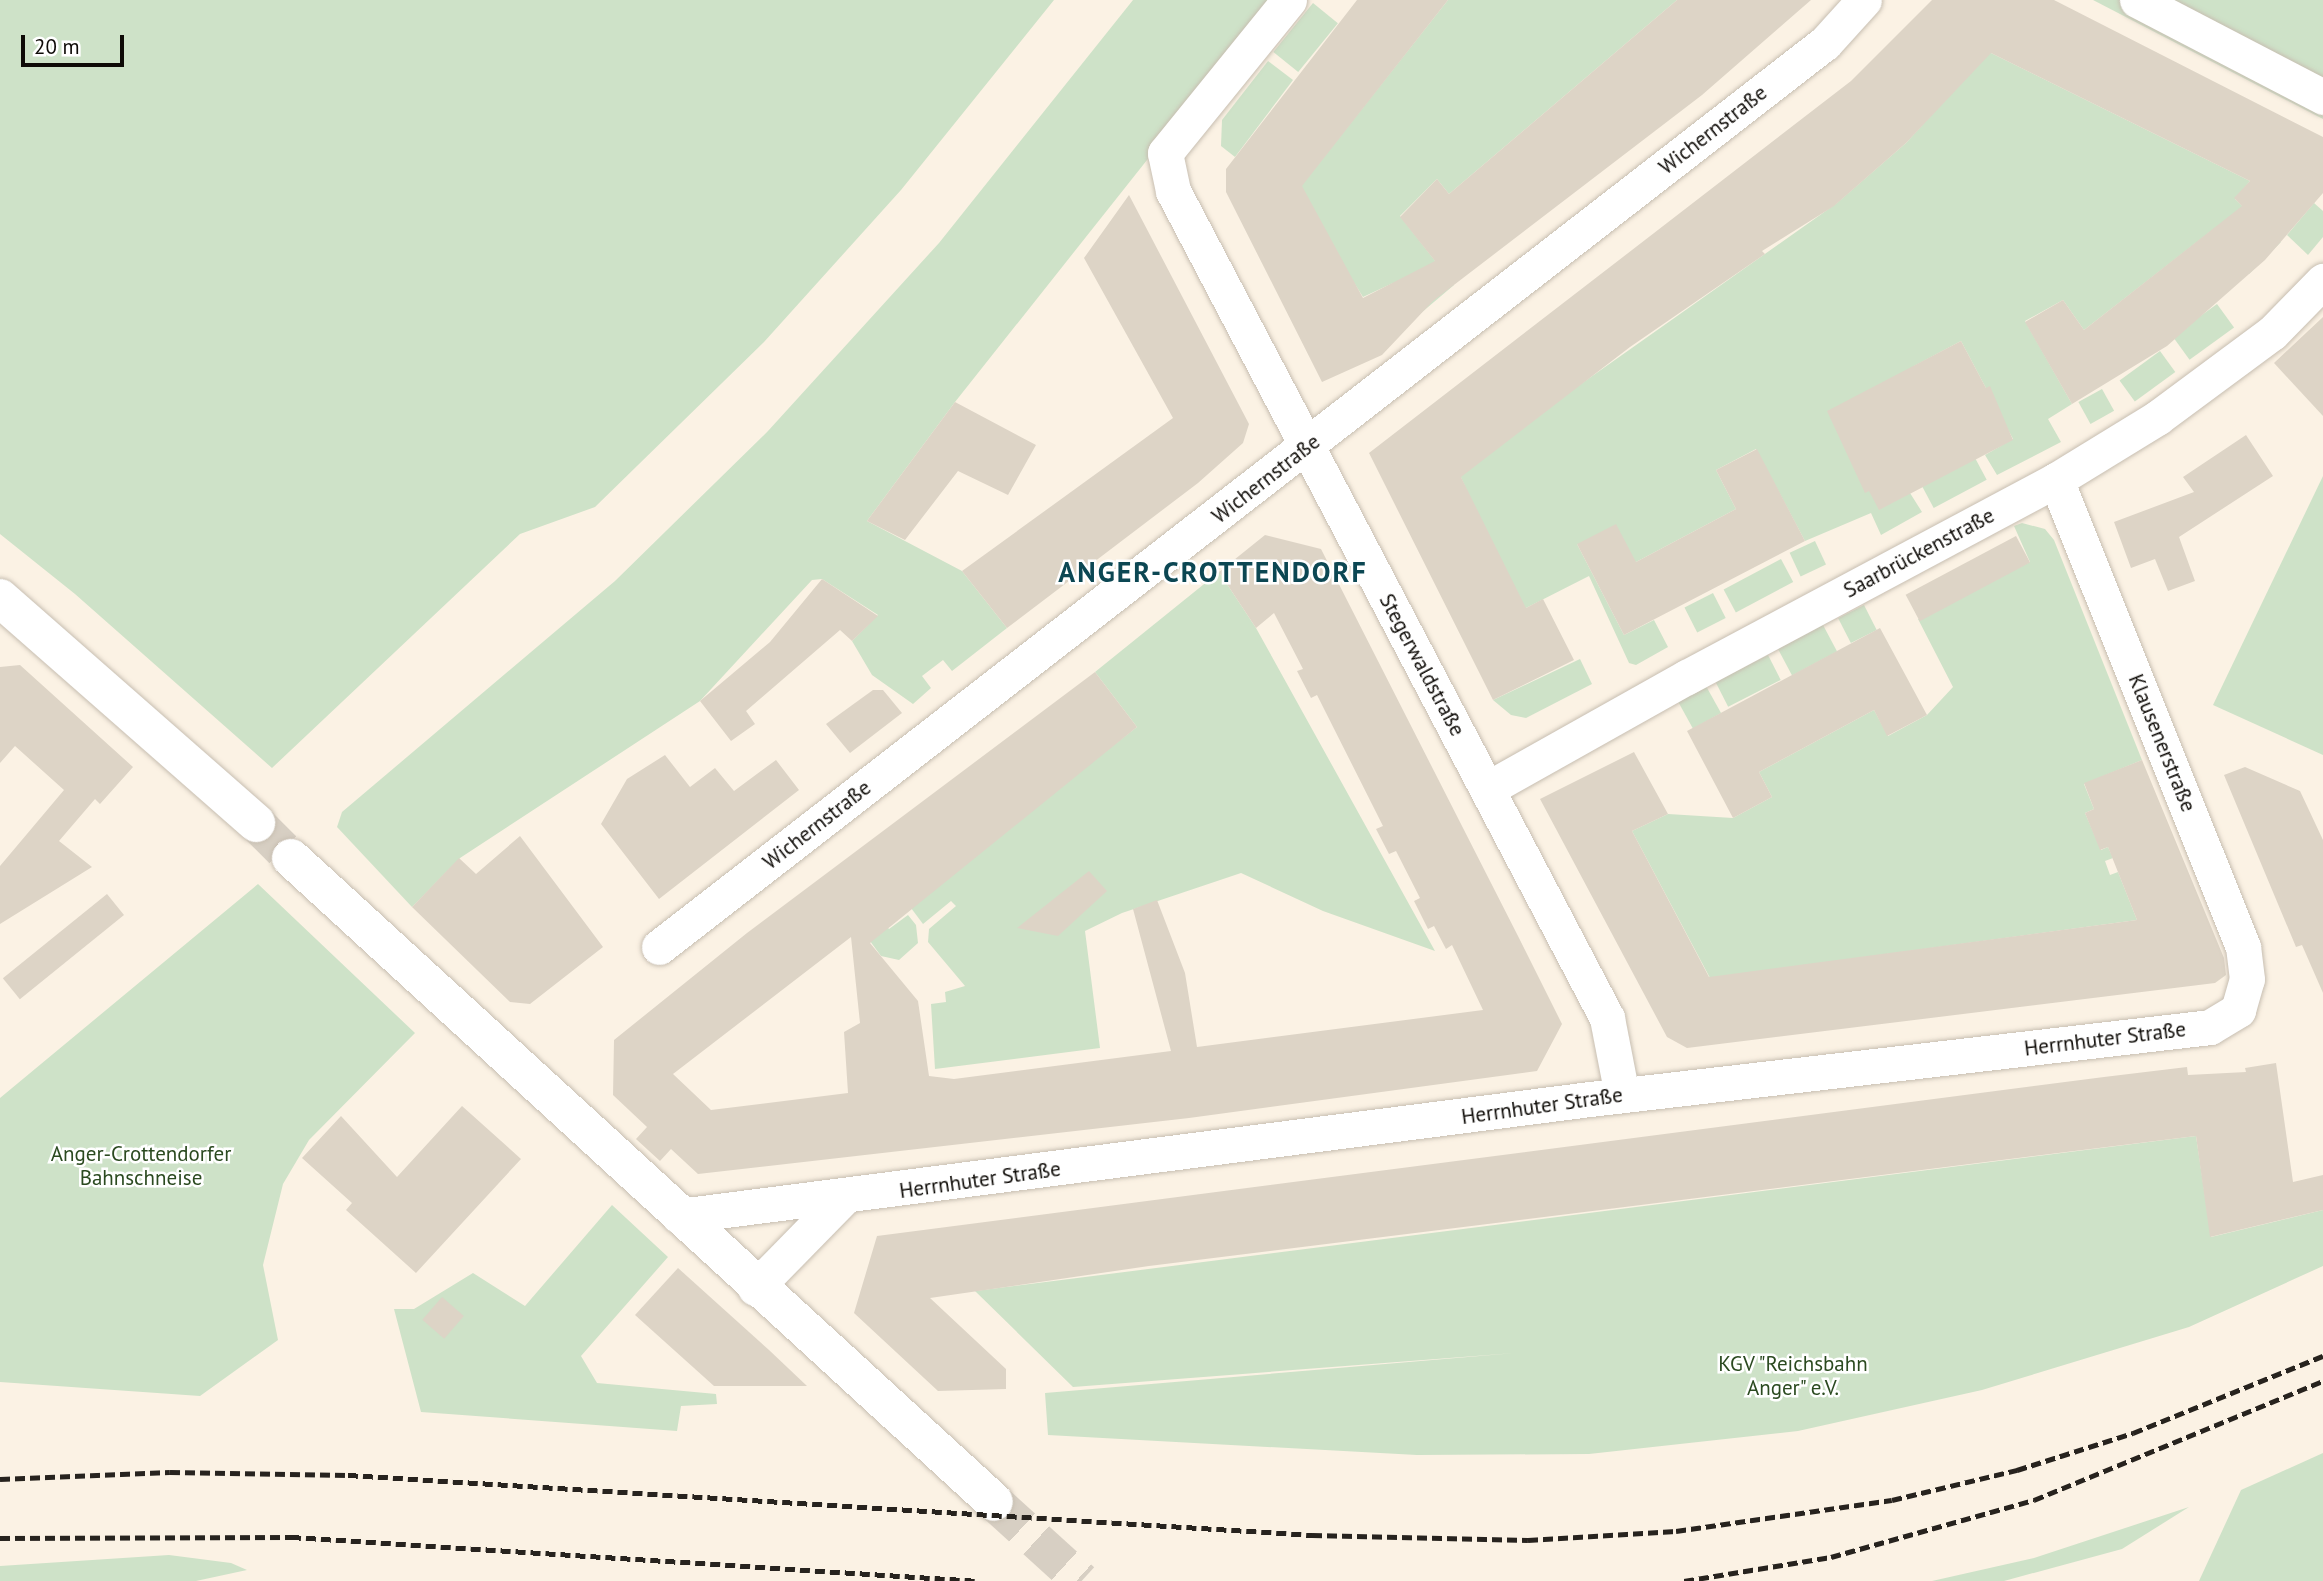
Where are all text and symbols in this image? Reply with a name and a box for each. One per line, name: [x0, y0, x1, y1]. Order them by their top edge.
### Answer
scale bar: [24, 21, 128, 65]
text: 20 m: [34, 33, 80, 60]
street label: Wichernstraße: [1654, 80, 1772, 180]
street label: Wichernstraße: [1207, 429, 1325, 529]
street label: Saarbrückenstraße: [1839, 503, 1999, 603]
district label: ANGER-CROTTENDORF: [1060, 555, 1366, 589]
street label: Stegerwaldstraße: [1374, 590, 1470, 740]
street label: Klausenerstraße: [2123, 671, 2201, 815]
street label: Wichernstraße: [758, 775, 876, 875]
street label: Herrnhuter Straße: [2023, 1017, 2187, 1061]
street label: Herrnhuter Straße: [1460, 1082, 1624, 1130]
park label: Anger-Crottendorfer Bahnschneise: [51, 1141, 231, 1191]
street label: Herrnhuter Straße: [898, 1156, 1062, 1204]
park label: KGV "Reichsbahn Anger" e.V.: [1717, 1351, 1869, 1401]

